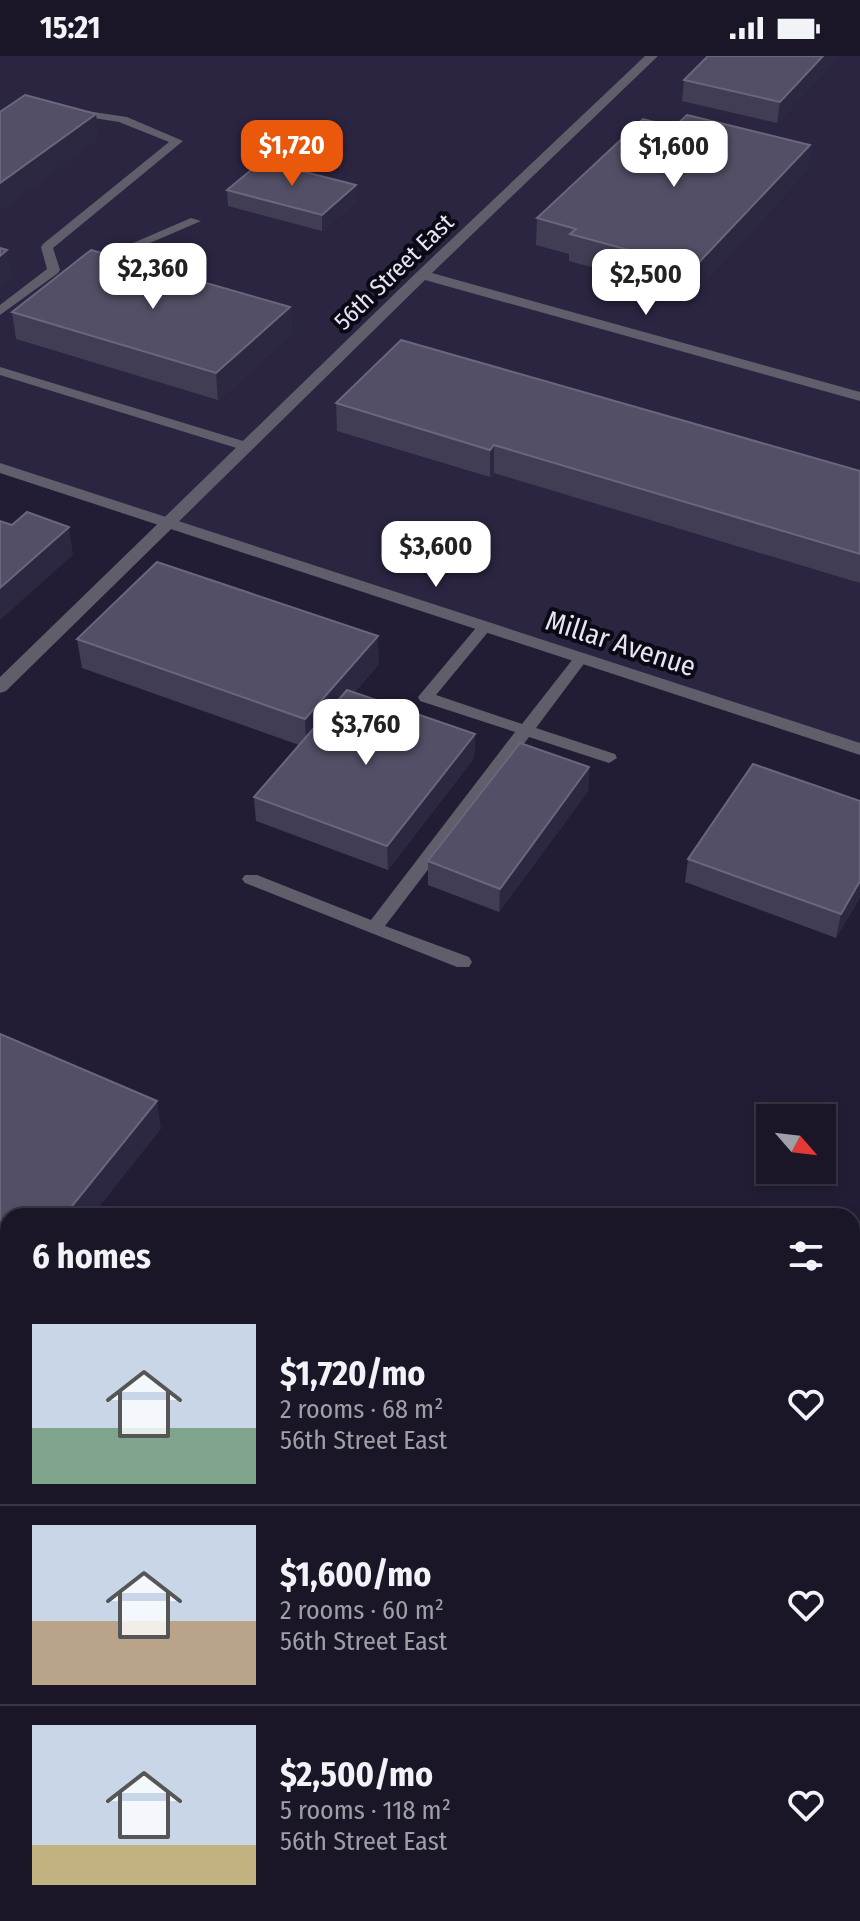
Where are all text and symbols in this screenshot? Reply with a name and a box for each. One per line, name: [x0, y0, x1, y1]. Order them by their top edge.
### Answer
text: 15:21: [40, 10, 100, 46]
pin: $1,720: [227, 120, 357, 188]
pin: $1,600: [609, 121, 739, 189]
text: $1,720: [259, 130, 325, 161]
text: $1,600: [639, 131, 709, 162]
street label: 56th Street East: [329, 208, 459, 336]
pin: $2,360: [88, 243, 218, 311]
pin: $2,500: [581, 249, 711, 317]
text: $2,360: [117, 253, 189, 284]
text: $2,500: [610, 259, 682, 290]
pin: $3,600: [371, 521, 501, 589]
text: $3,600: [400, 531, 472, 562]
street label: Millar Avenue: [542, 604, 700, 683]
pin: $3,760: [301, 699, 431, 767]
text: $3,760: [331, 709, 401, 740]
north arrow: [756, 1104, 836, 1184]
map controls: [756, 1104, 836, 1184]
icon: filters: [784, 1234, 828, 1278]
text: 6 homes: [32, 1236, 151, 1277]
text: $1,720/mo: [280, 1353, 426, 1394]
icon: home: [96, 1356, 192, 1452]
icon: heart: [784, 1382, 828, 1426]
text: 2 rooms · 68 m²: [280, 1394, 443, 1425]
text: 56th Street East: [280, 1425, 447, 1456]
text: $1,600/mo: [280, 1554, 431, 1595]
icon: home: [96, 1557, 192, 1653]
icon: heart: [784, 1583, 828, 1627]
text: 2 rooms · 60 m²: [280, 1595, 444, 1626]
text: 56th Street East: [280, 1626, 447, 1657]
text: $2,500/mo: [280, 1754, 433, 1795]
icon: home: [96, 1757, 192, 1853]
icon: heart: [784, 1783, 828, 1827]
text: 5 rooms · 118 m²: [280, 1795, 451, 1826]
text: 56th Street East: [280, 1826, 447, 1857]

